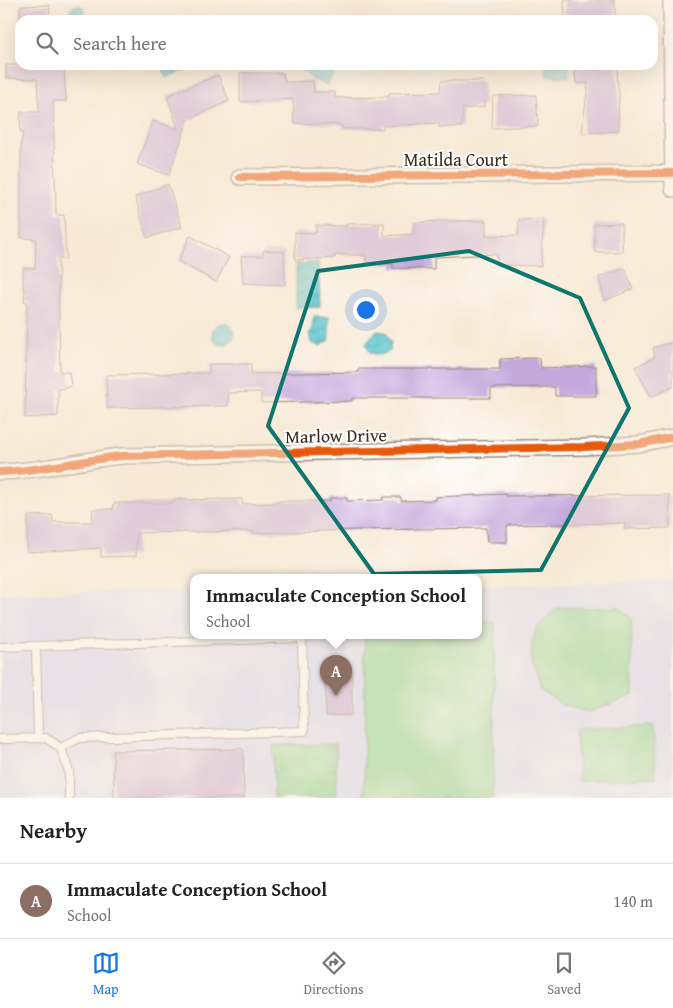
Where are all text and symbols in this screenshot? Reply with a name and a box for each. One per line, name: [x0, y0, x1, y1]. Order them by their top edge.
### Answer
search box: [15, 15, 658, 70]
icon: search: [33, 29, 61, 57]
text: Search here: [73, 29, 167, 57]
street label: Matilda Court: [404, 146, 509, 173]
your location: [353, 297, 379, 323]
street label: Marlow Drive: [285, 421, 387, 450]
popup: [190, 574, 482, 639]
text: Immaculate Conception School: [206, 581, 466, 609]
text: School: [206, 609, 250, 633]
pin: A: [320, 655, 352, 696]
text: Nearby: [20, 815, 87, 846]
text: Immaculate Conception School: [67, 875, 327, 903]
text: A: [31, 889, 41, 913]
text: 140 m: [613, 889, 653, 913]
text: School: [67, 903, 111, 927]
tab: Map: [92, 949, 120, 999]
tab: Directions: [303, 949, 364, 999]
tab: Saved: [547, 949, 581, 999]

